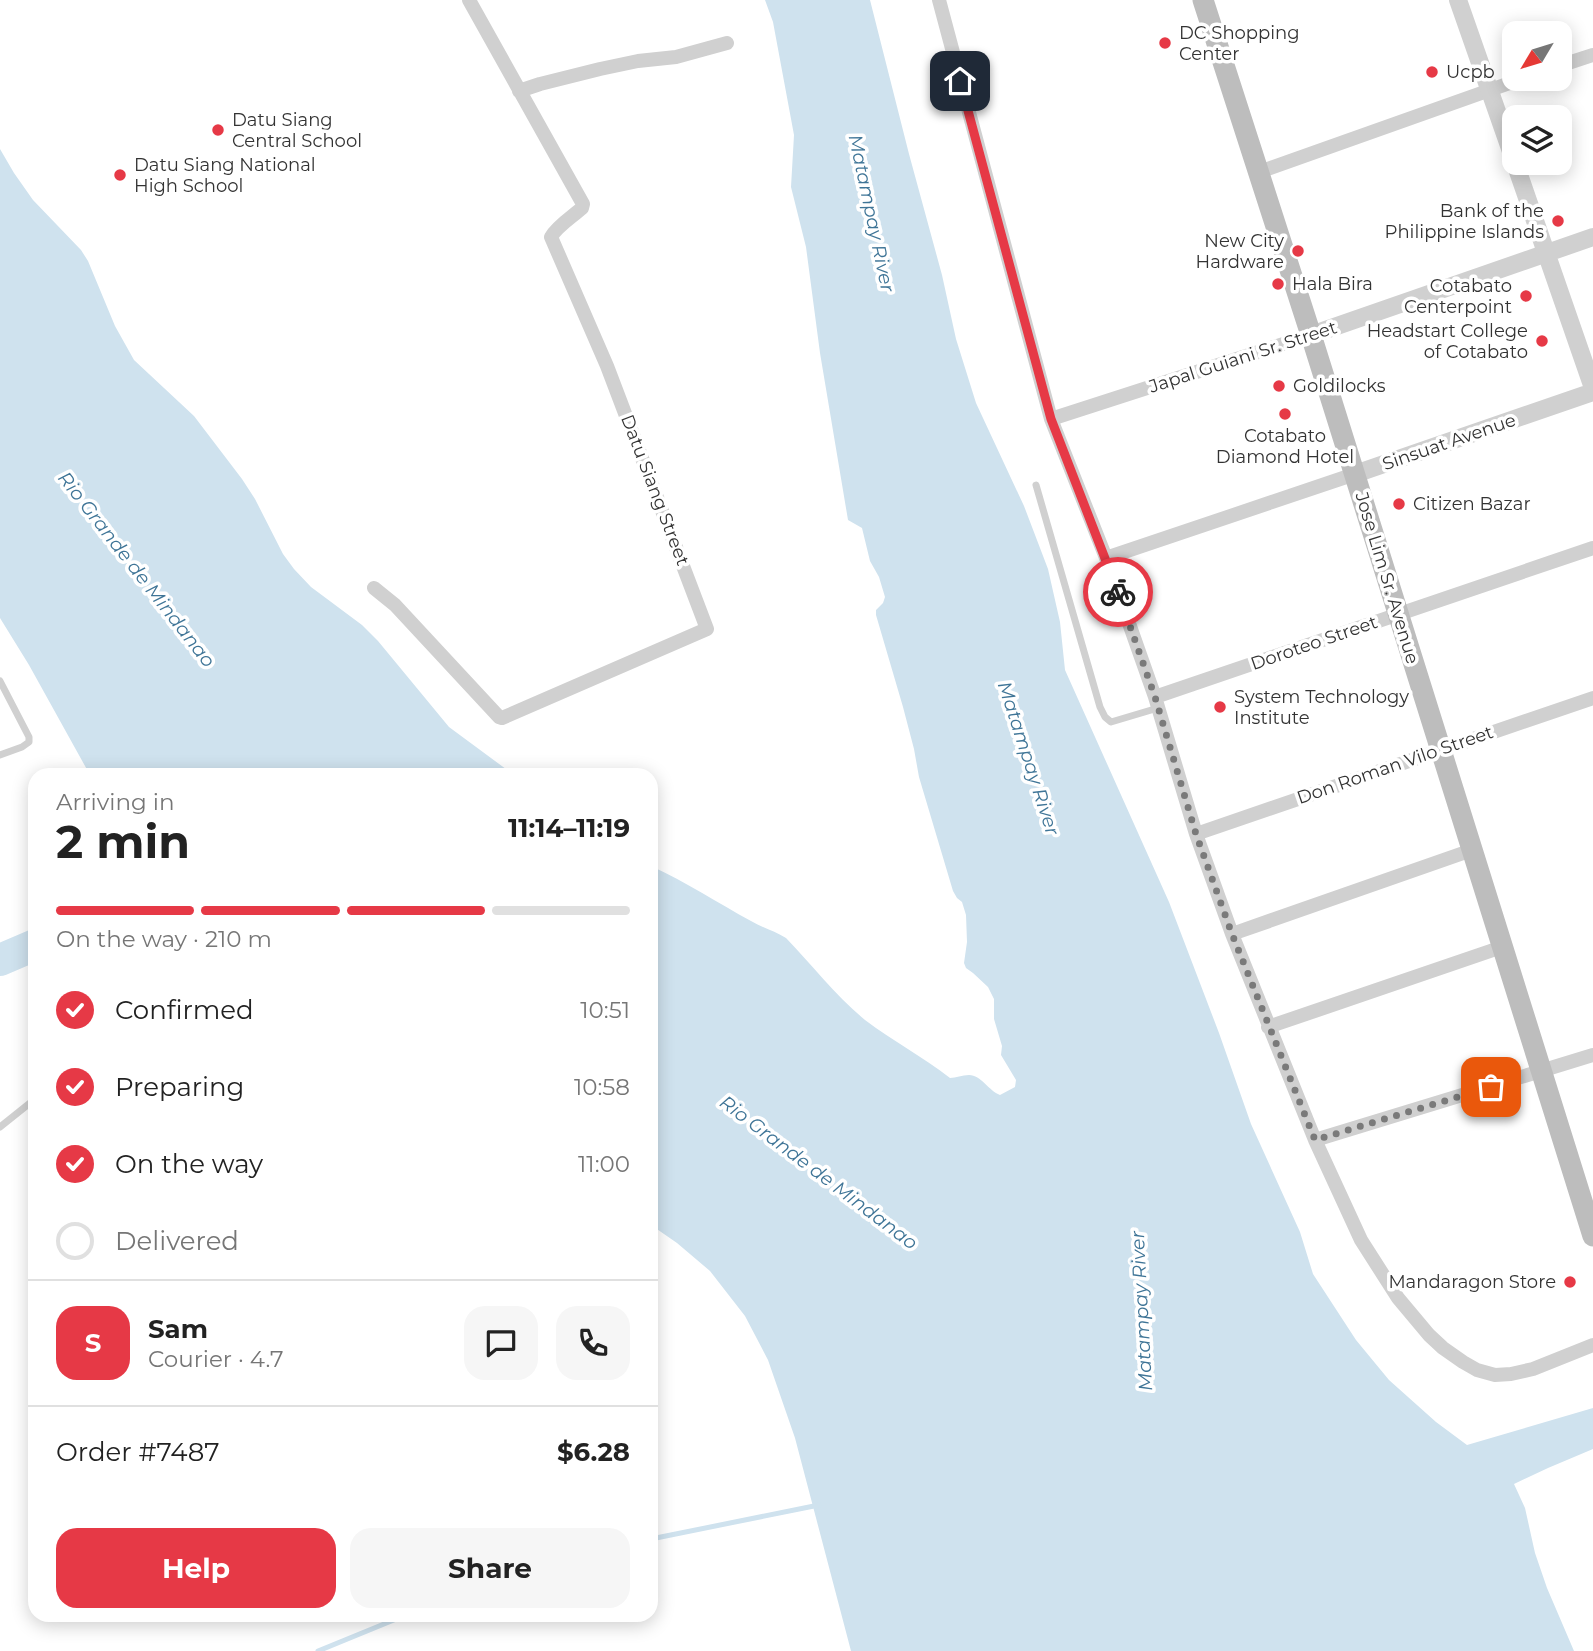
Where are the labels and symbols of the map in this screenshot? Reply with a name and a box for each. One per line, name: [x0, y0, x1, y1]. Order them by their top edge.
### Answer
north arrow: [1502, 21, 1572, 91]
place label: DC Shopping Center: [1179, 22, 1300, 65]
marker: DC Shopping Center: [1157, 35, 1173, 51]
pin: [930, 51, 990, 111]
place label: Ucpb: [1446, 61, 1495, 83]
marker: Ucpb: [1424, 64, 1440, 80]
place label: Datu Siang Central School: [232, 109, 362, 152]
marker: Datu Siang Central School: [210, 122, 226, 138]
water label: Matampay River: [844, 132, 900, 294]
place label: Datu Siang National High School: [134, 154, 316, 197]
marker: Datu Siang National High School: [112, 167, 128, 183]
place label: Bank of the Philippine Islands: [1385, 200, 1544, 243]
marker: Bank of the Philippine Islands: [1550, 213, 1566, 229]
place label: New City Hardware: [1196, 230, 1284, 273]
marker: New City Hardware: [1290, 243, 1306, 259]
place label: Hala Bira: [1292, 273, 1373, 295]
place label: Cotabato Centerpoint: [1404, 275, 1512, 318]
marker: Hala Bira: [1270, 276, 1286, 292]
marker: Cotabato Centerpoint: [1518, 288, 1534, 304]
street label: Japal Guiani Sr. Street: [1145, 316, 1340, 398]
place label: Headstart College of Cotabato: [1367, 320, 1528, 363]
marker: Headstart College of Cotabato: [1534, 333, 1550, 349]
place label: Goldilocks: [1293, 375, 1386, 397]
marker: Goldilocks: [1271, 378, 1287, 394]
marker: Cotabato Diamond Hotel: [1277, 406, 1293, 422]
street label: Sinsuat Avenue: [1379, 409, 1519, 475]
street label: Datu Siang Street: [616, 411, 694, 569]
place label: Cotabato Diamond Hotel: [1216, 425, 1354, 468]
water label: Rio Grande de Mindanao: [53, 467, 220, 672]
street label: Jose Lim Sr. Avenue: [1350, 488, 1424, 667]
place label: Citizen Bazar: [1413, 493, 1531, 515]
marker: Citizen Bazar: [1391, 496, 1407, 512]
courier: [1083, 557, 1153, 627]
street label: Doroteo Street: [1248, 611, 1380, 675]
water label: Matampay River: [993, 678, 1064, 838]
place label: System Technology Institute: [1234, 686, 1409, 729]
marker: System Technology Institute: [1212, 699, 1228, 715]
street label: Don Roman Vilo Street: [1294, 721, 1496, 809]
pin: [1461, 1057, 1521, 1117]
water label: Rio Grande de Mindanao: [715, 1090, 922, 1254]
water label: Matampay River: [1126, 1230, 1157, 1392]
place label: Mandaragon Store: [1388, 1271, 1556, 1293]
marker: Mandaragon Store: [1562, 1274, 1578, 1290]

